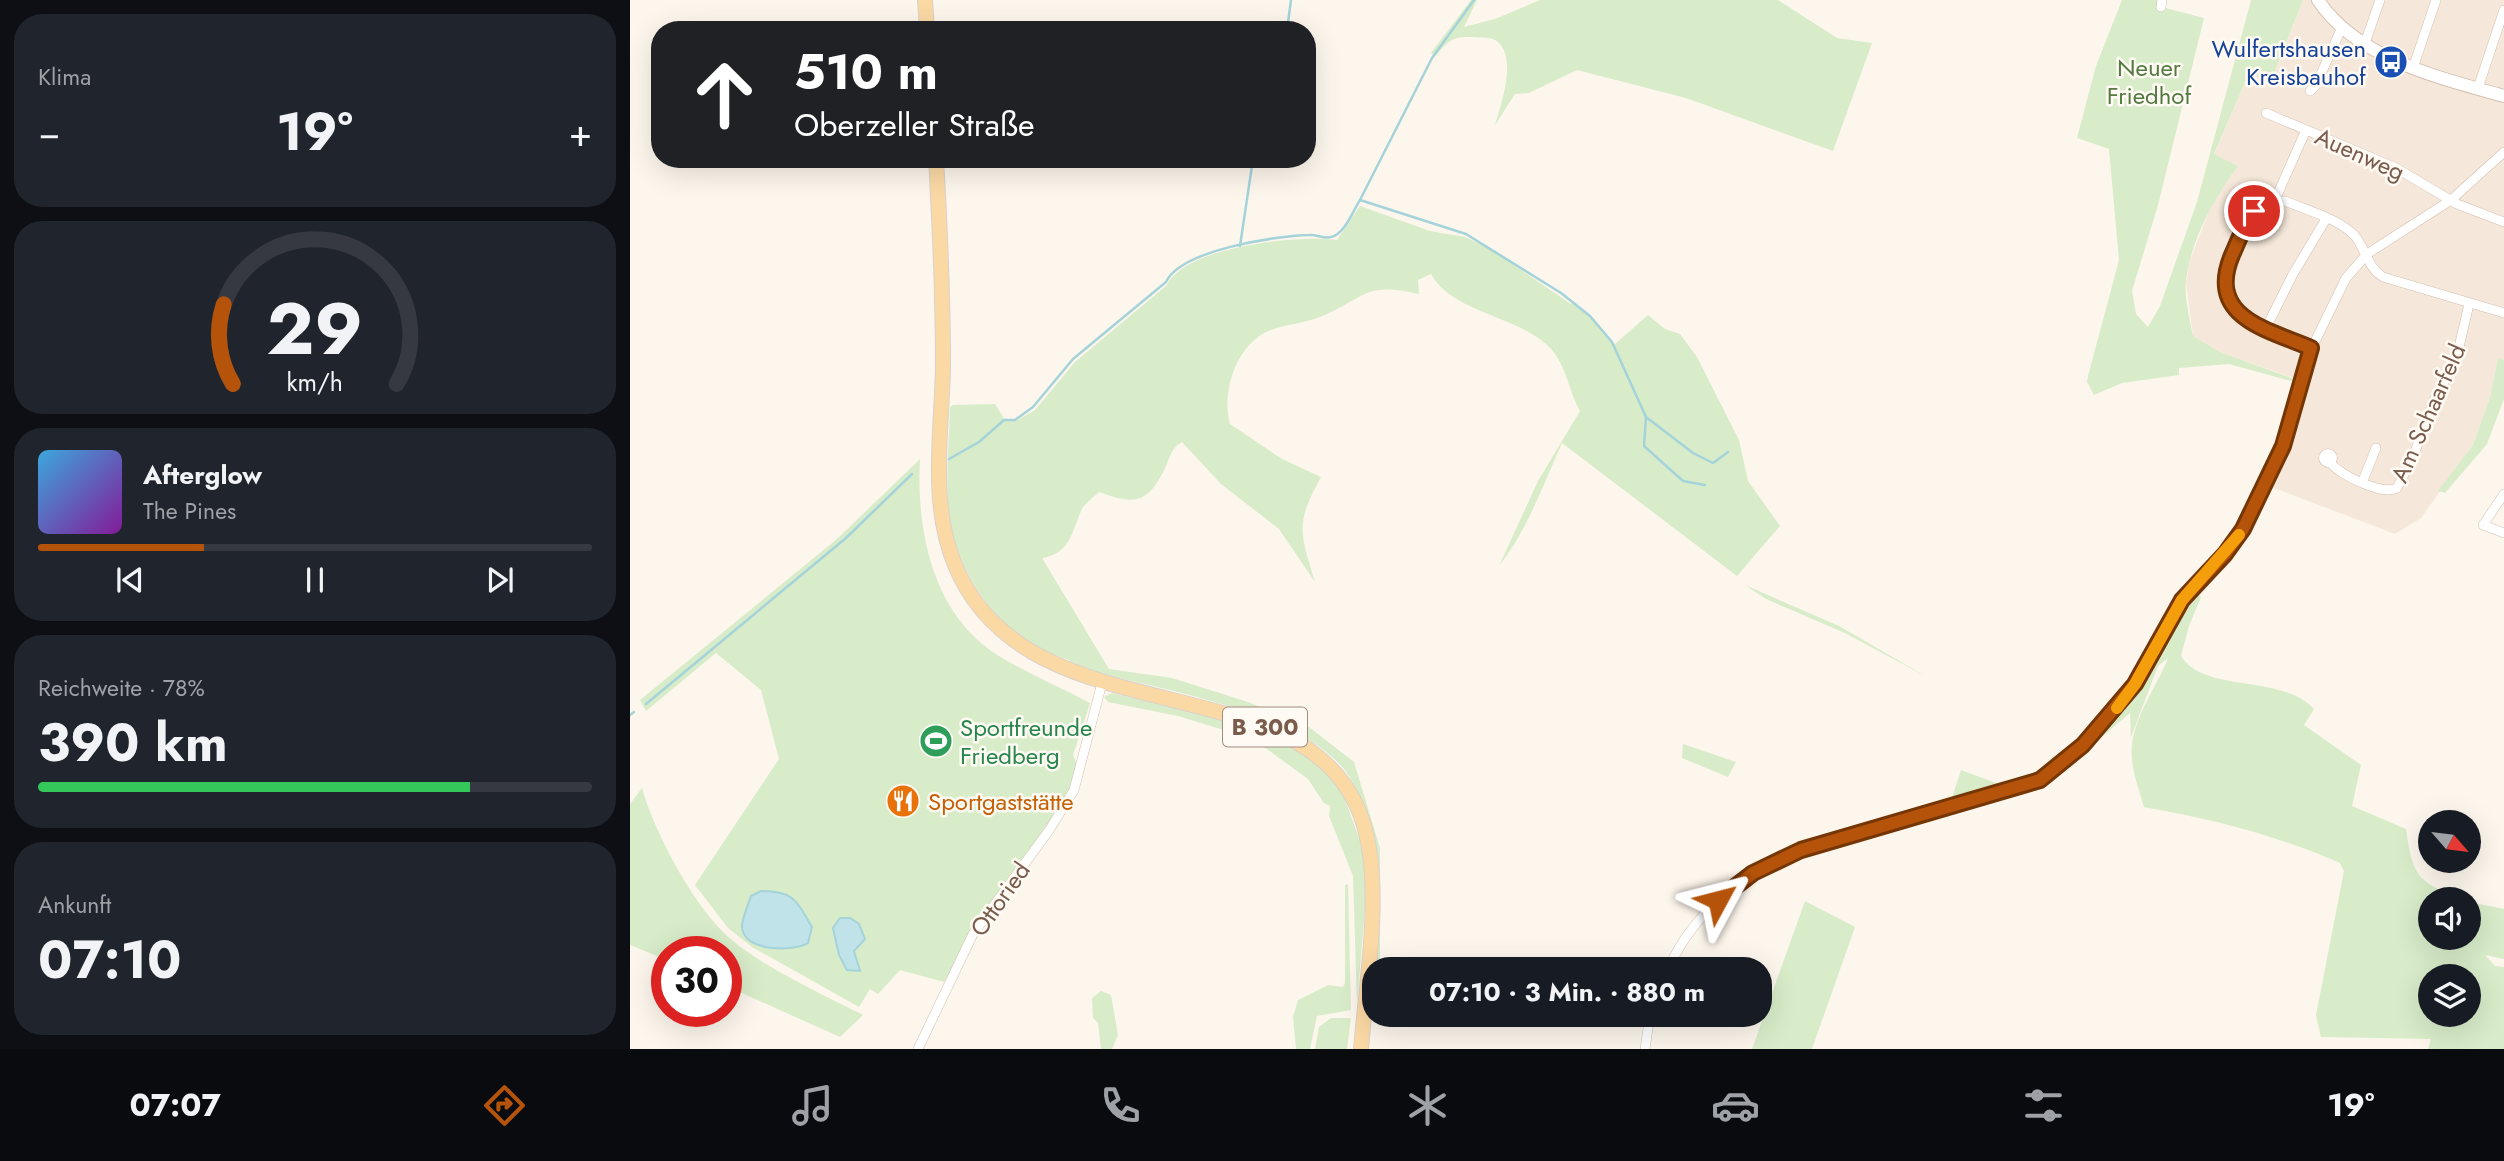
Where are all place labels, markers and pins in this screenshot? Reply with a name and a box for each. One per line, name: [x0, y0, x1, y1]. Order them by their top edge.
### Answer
place label: Wulfertshausen Kreisbauhof: [2212, 31, 2367, 94]
bus stop icon: Wulfertshausen Kreisbauhof: [2372, 43, 2410, 81]
pin: [2224, 181, 2284, 241]
place label: Sportfreunde Friedberg: [960, 710, 1092, 773]
sports icon: Sportfreunde Friedberg: [917, 722, 955, 760]
restaurant icon: Sportgaststätte: [884, 782, 922, 820]
place label: Sportgaststätte: [928, 784, 1074, 819]

